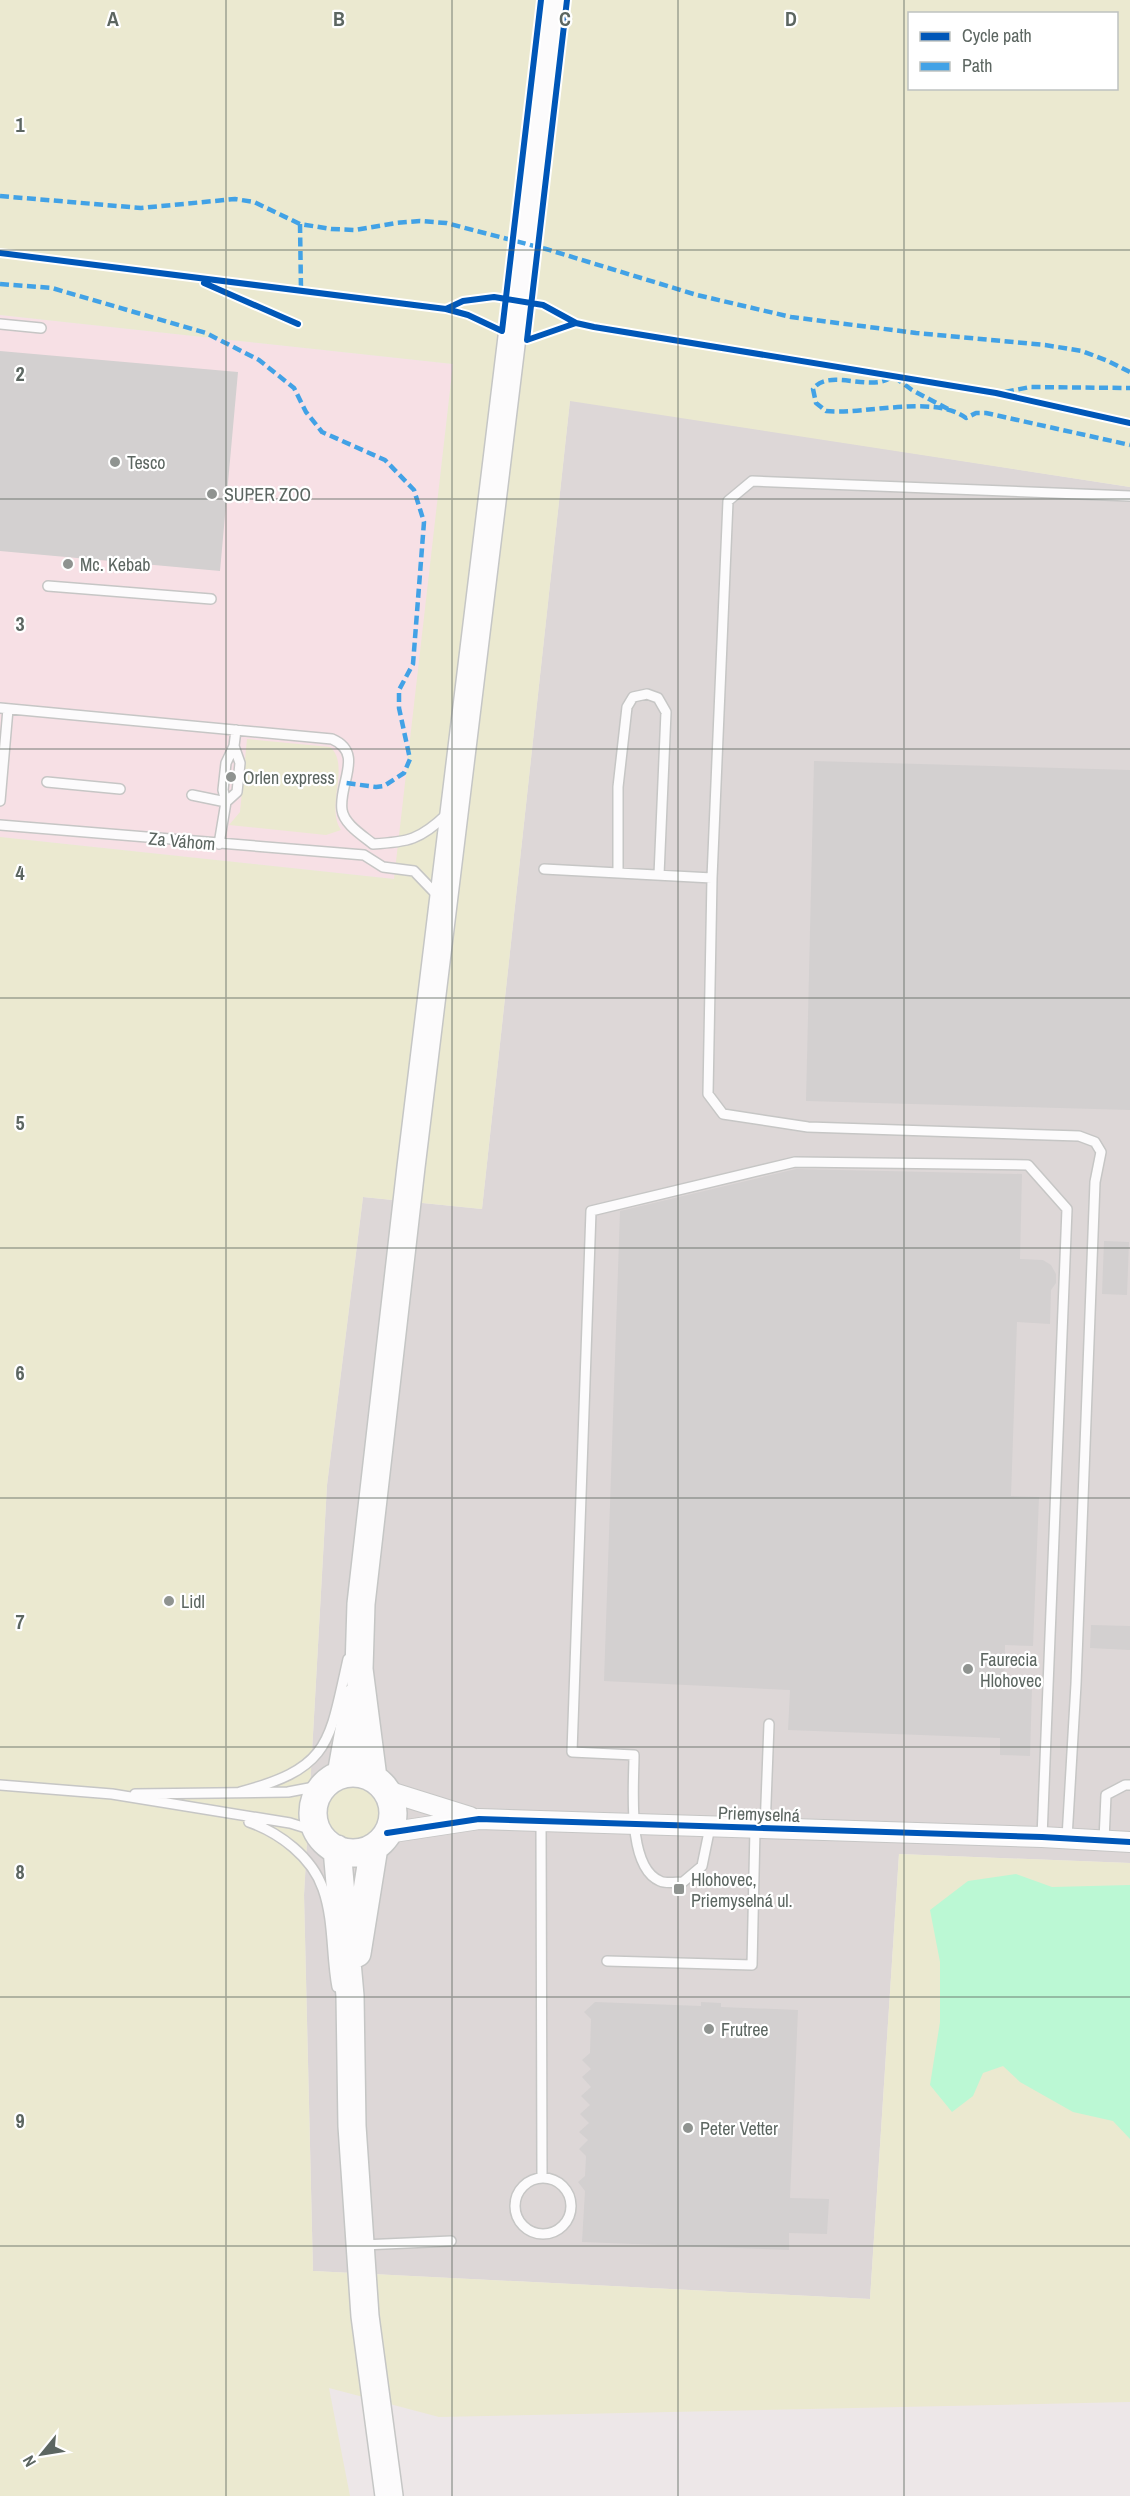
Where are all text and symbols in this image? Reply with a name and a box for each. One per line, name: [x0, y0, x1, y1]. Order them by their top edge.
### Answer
text: A: [107, 5, 119, 32]
text: B: [333, 5, 345, 32]
text: C: [559, 5, 571, 32]
text: D: [785, 5, 797, 32]
legend: [908, 12, 1118, 90]
text: Cycle path: [962, 23, 1032, 48]
text: Path: [962, 53, 992, 78]
text: 1: [15, 111, 25, 138]
text: 2: [15, 360, 25, 387]
place label: Tesco: [127, 450, 166, 475]
marker: Tesco: [108, 455, 122, 469]
place label: SUPER ZOO: [224, 482, 311, 507]
marker: SUPER ZOO: [205, 487, 219, 501]
place label: Mc. Kebab: [80, 552, 151, 577]
marker: Mc. Kebab: [61, 557, 75, 571]
text: 3: [15, 610, 25, 637]
place label: Orlen express: [243, 765, 335, 790]
marker: Orlen express: [224, 770, 238, 784]
street label: Za Váhom: [148, 826, 216, 856]
text: 4: [15, 859, 25, 886]
text: 5: [15, 1109, 25, 1136]
text: 6: [15, 1359, 25, 1386]
place label: Lidl: [181, 1589, 205, 1614]
marker: Lidl: [162, 1594, 176, 1608]
text: 7: [15, 1608, 25, 1635]
place label: Faurecia Hlohovec: [980, 1647, 1042, 1693]
marker: Faurecia Hlohovec: [961, 1662, 975, 1676]
street label: Priemyselná: [718, 1800, 800, 1828]
text: 8: [15, 1858, 25, 1885]
place label: Hlohovec, Priemyselná ul.: [691, 1867, 793, 1913]
marker: Hlohovec, Priemyselná ul.: [672, 1882, 686, 1896]
place label: Frutree: [721, 2017, 769, 2042]
marker: Frutree: [702, 2022, 716, 2036]
text: 9: [15, 2107, 25, 2134]
place label: Peter Vetter: [700, 2116, 778, 2141]
marker: Peter Vetter: [681, 2121, 695, 2135]
north arrow: [12, 2424, 72, 2484]
text: N: [17, 2452, 41, 2471]

